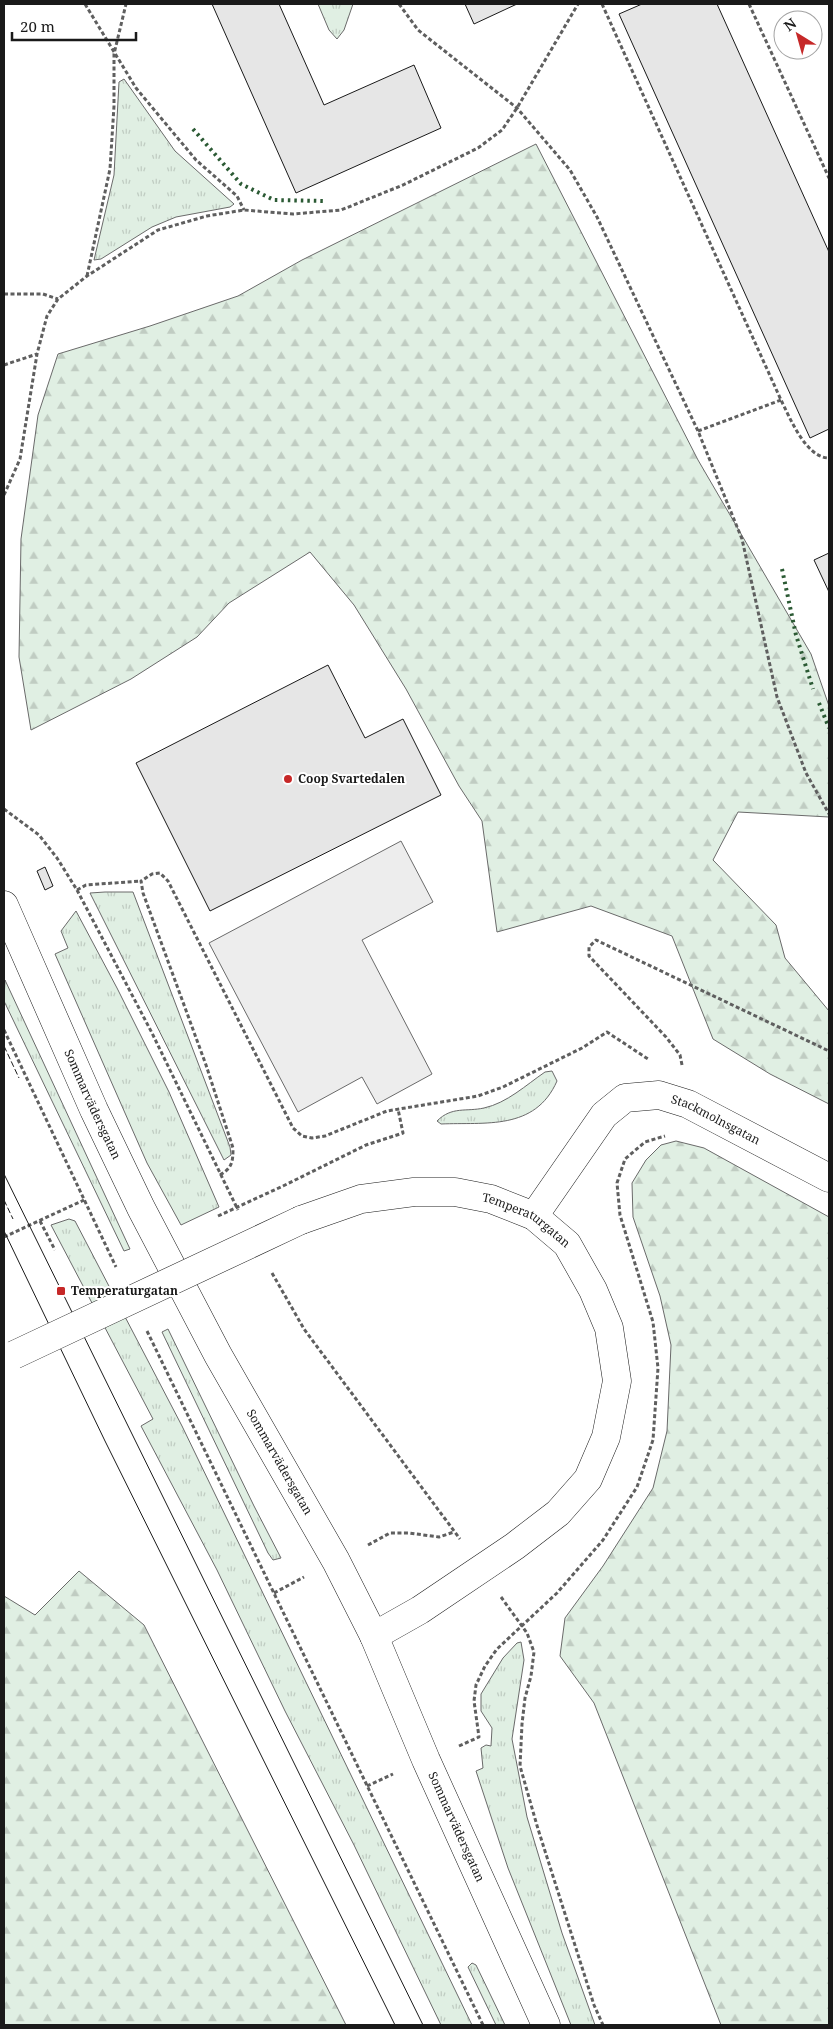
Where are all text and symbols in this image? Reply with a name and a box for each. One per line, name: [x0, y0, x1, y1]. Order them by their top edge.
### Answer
scale bar: [12, 10, 136, 42]
north arrow: [773, 10, 823, 60]
text: N: [780, 13, 800, 35]
text: 20 m: [20, 16, 55, 36]
place label: Coop Svartedalen: [298, 770, 405, 787]
marker: Coop Svartedalen: [282, 773, 294, 785]
street label: Sommarvädersgatan: [60, 1046, 125, 1162]
street label: Stackmolnsgatan: [669, 1090, 764, 1149]
street label: Temperaturgatan: [481, 1189, 574, 1251]
place label: Temperaturgatan: [71, 1282, 178, 1299]
marker: Temperaturgatan: [55, 1285, 67, 1297]
street label: Sommarvädersgatan: [243, 1406, 317, 1518]
street label: Sommarvädersgatan: [424, 1769, 489, 1885]

